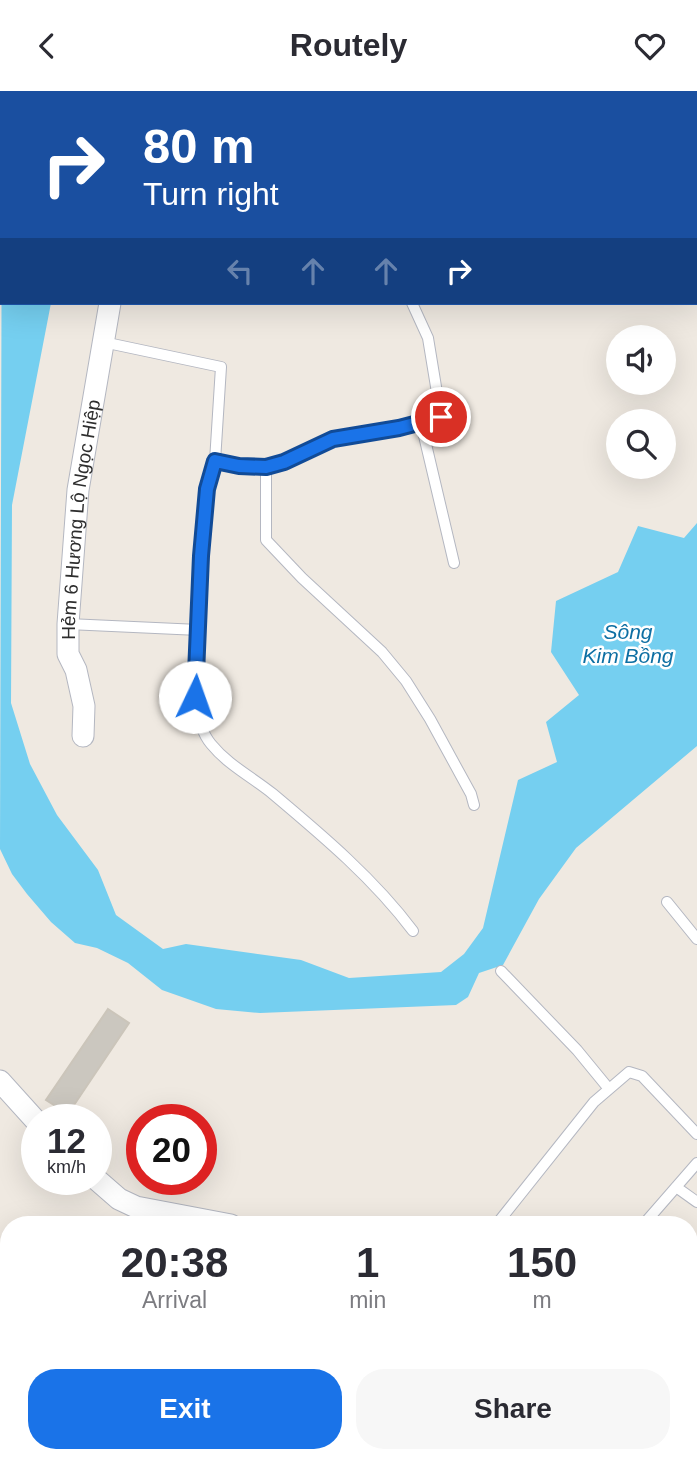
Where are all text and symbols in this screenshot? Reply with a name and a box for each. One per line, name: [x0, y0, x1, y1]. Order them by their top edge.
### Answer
icon: back: [28, 27, 66, 65]
text: Routely: [290, 27, 407, 63]
icon: heart: [631, 27, 669, 65]
icon: right: [28, 119, 119, 210]
text: 80 m: [143, 119, 255, 173]
text: Turn right: [143, 176, 279, 212]
icon: left: [221, 252, 259, 290]
icon: ahead: [294, 252, 332, 290]
icon: ahead: [367, 252, 405, 290]
icon: right: [440, 252, 478, 290]
map controls: [606, 325, 676, 479]
button: sound: [606, 325, 676, 395]
pin: [411, 387, 471, 447]
street label: Hẻm 6 Hương Lộ Ngọc Hiệp: [57, 398, 104, 640]
icon: arrive: [422, 398, 460, 436]
button: search: [606, 409, 676, 479]
water label: Sông Kim Bồng: [582, 620, 674, 667]
position arrow: [158, 660, 232, 734]
speed limit sign: 20: [126, 1104, 217, 1195]
text: 12: [47, 1121, 86, 1160]
text: km/h: [47, 1157, 86, 1177]
text: 20:38: [121, 1239, 228, 1286]
text: 1: [356, 1239, 379, 1286]
text: 150: [507, 1239, 577, 1286]
text: Arrival: [142, 1287, 207, 1313]
text: min: [349, 1287, 386, 1313]
text: m: [533, 1287, 552, 1313]
button: Exit: [28, 1369, 342, 1449]
button: Share: [356, 1369, 670, 1449]

